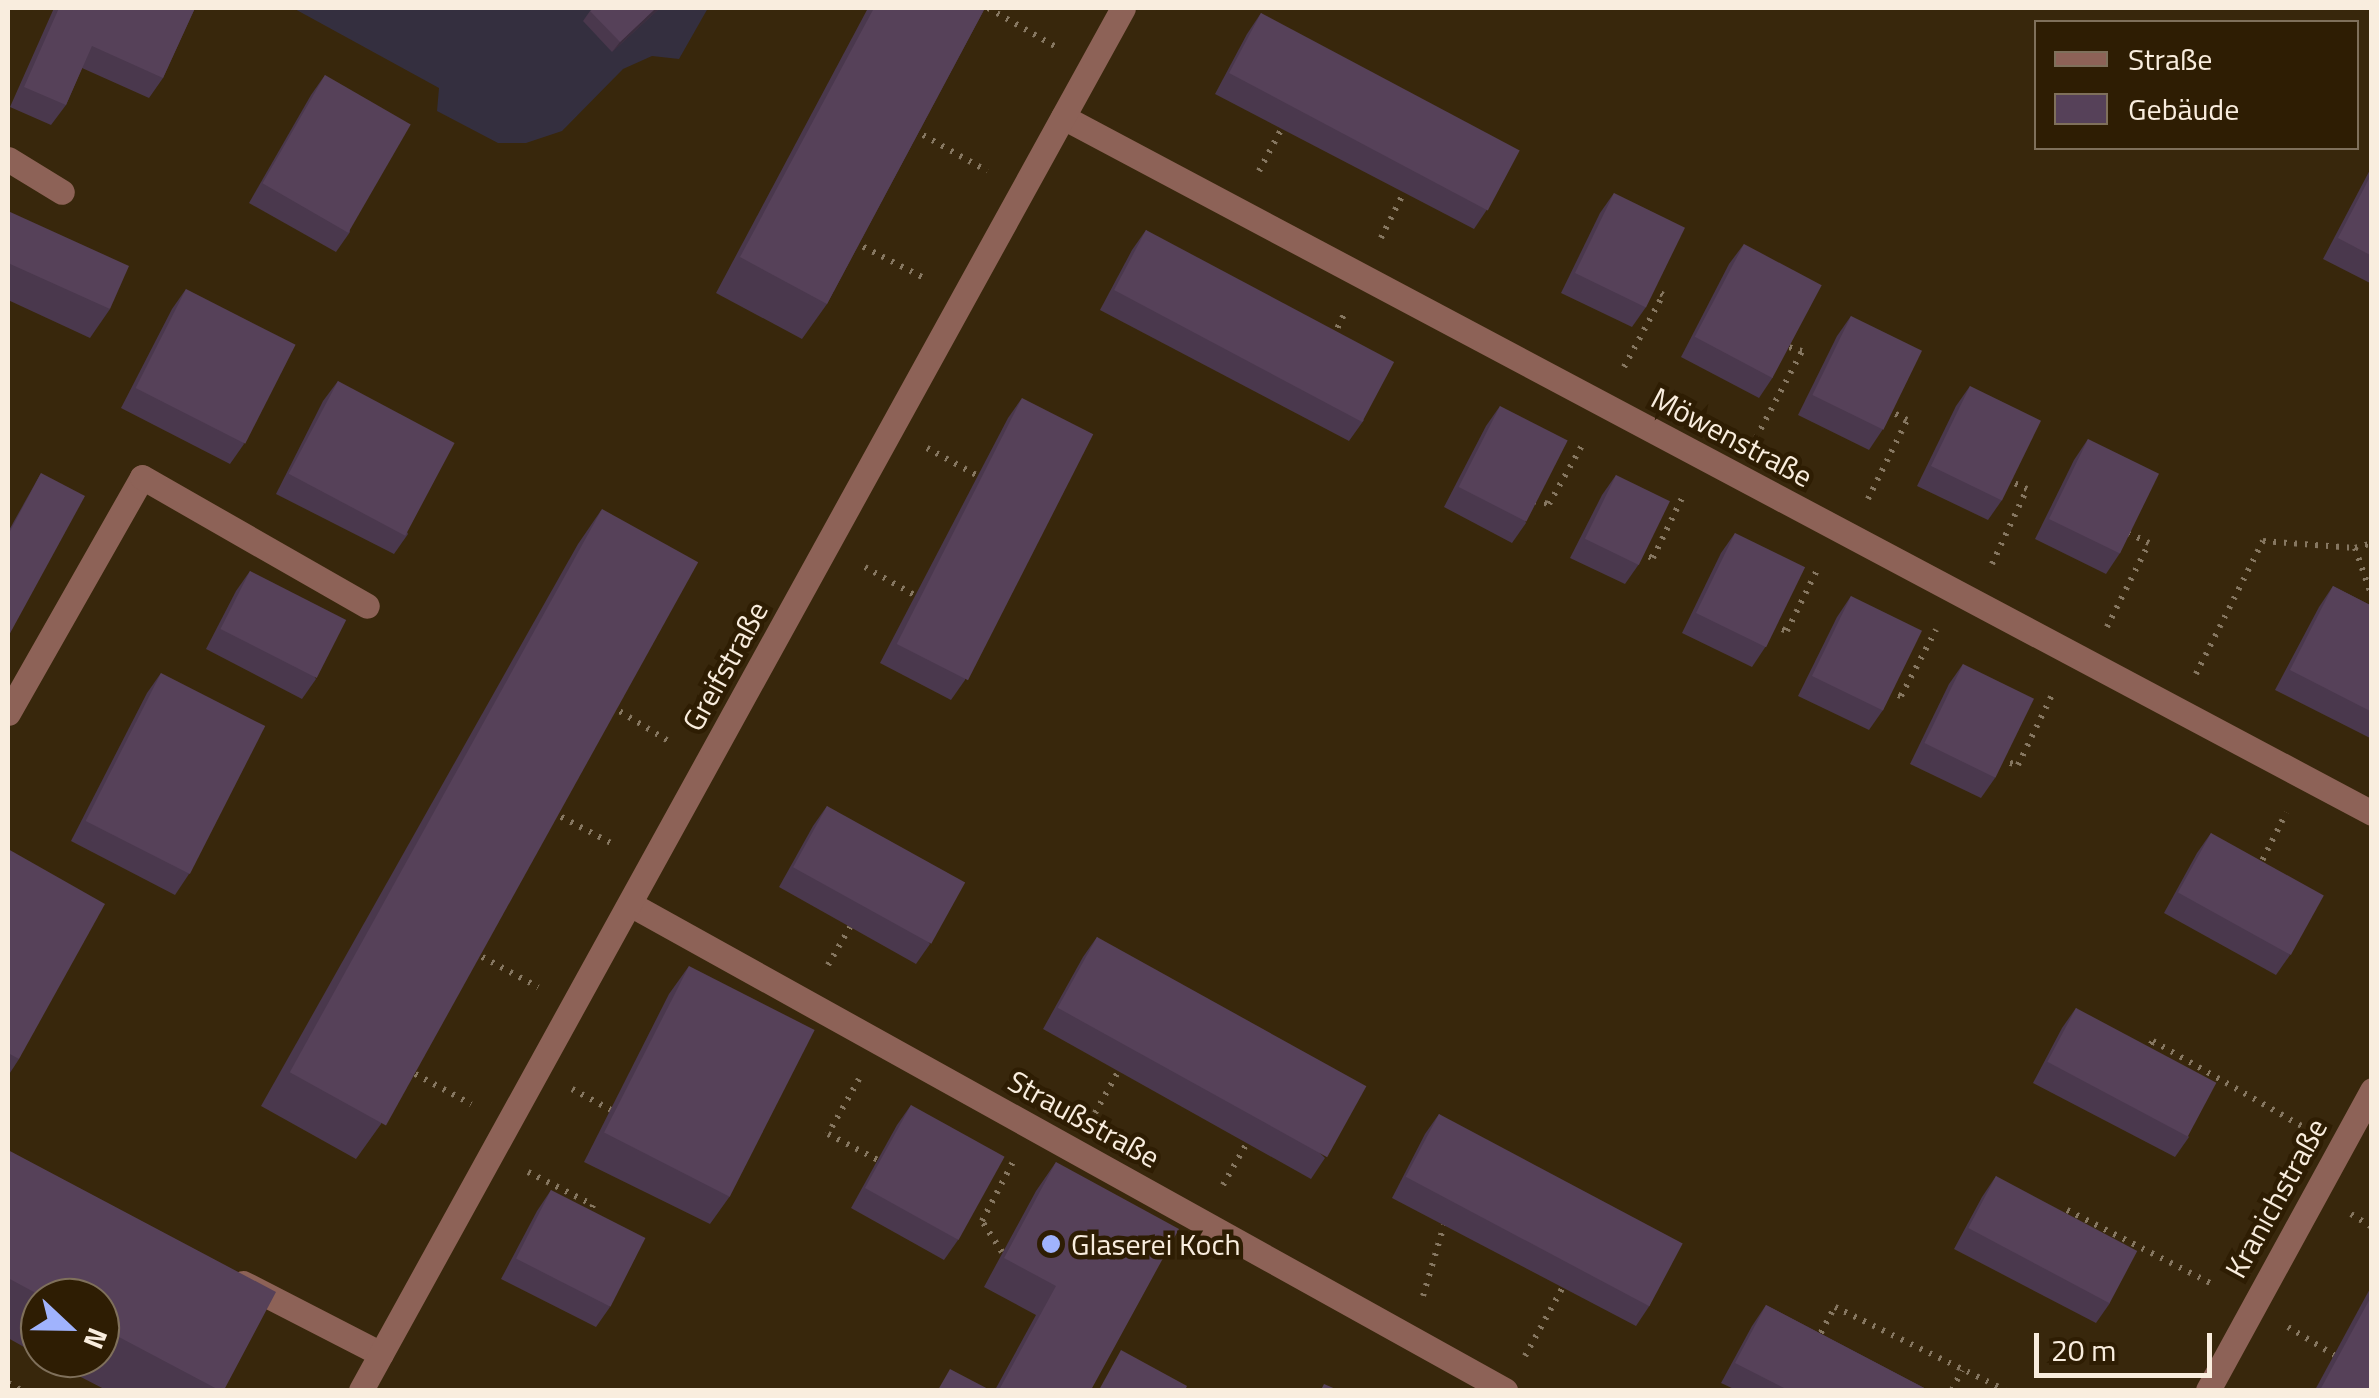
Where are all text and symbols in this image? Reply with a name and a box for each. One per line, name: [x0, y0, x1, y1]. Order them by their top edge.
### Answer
legend: [2034, 20, 2359, 150]
text: Straße: [2128, 36, 2212, 82]
text: Gebäude: [2128, 86, 2239, 132]
street label: Möwenstraße: [1645, 380, 1819, 494]
street label: Greifstraße: [675, 595, 775, 737]
street label: Straußstraße: [1002, 1063, 1166, 1175]
street label: Kranichstraße: [2217, 1112, 2335, 1284]
place label: Glaserei Koch: [1071, 1226, 1241, 1262]
marker: Glaserei Koch: [1040, 1233, 1062, 1255]
north arrow: [20, 1278, 120, 1378]
scale bar: [2039, 1313, 2216, 1375]
text: N: [73, 1322, 120, 1356]
text: 20 m: [2051, 1327, 2116, 1373]

